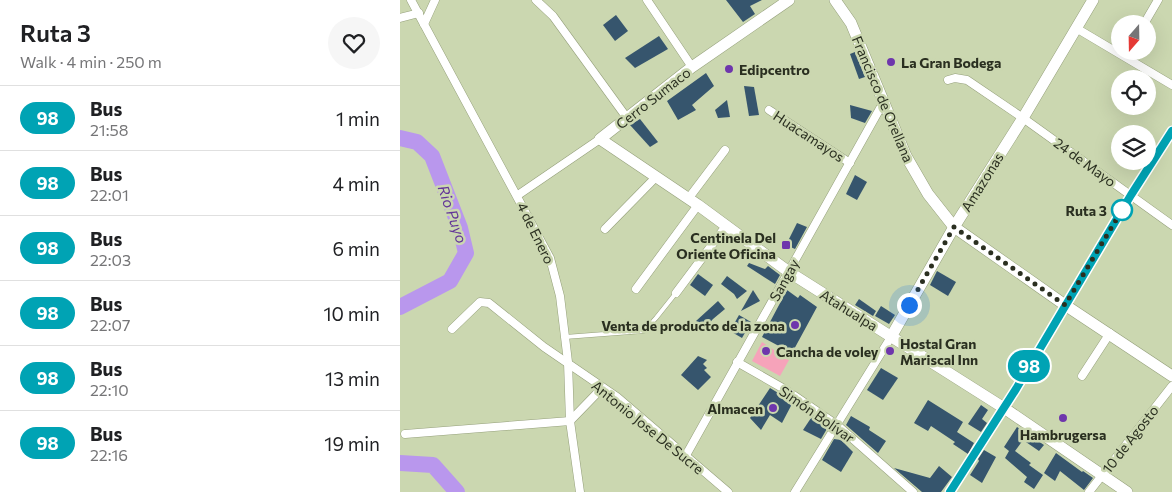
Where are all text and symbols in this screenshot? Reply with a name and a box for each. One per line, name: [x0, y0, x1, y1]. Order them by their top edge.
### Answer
north arrow: [1111, 15, 1156, 60]
map controls: [1111, 15, 1156, 170]
button: heart: [328, 17, 380, 69]
text: Ruta 3: [20, 18, 91, 47]
street label: Francisco de Orellana: [849, 33, 917, 165]
text: Walk · 4 min · 250 m: [20, 52, 162, 71]
place label: La Gran Bodega: [901, 54, 1001, 71]
marker: La Gran Bodega: [885, 56, 897, 68]
place label: Edipcentro: [739, 61, 810, 78]
marker: Edipcentro: [723, 63, 735, 75]
street label: Cerro Sumaco: [612, 64, 694, 132]
button: locate: [1111, 70, 1156, 115]
text: Bus: [90, 97, 122, 120]
text: 98: [36, 107, 59, 129]
text: 1 min: [336, 107, 380, 130]
street label: Huacamayos: [770, 107, 848, 165]
text: 21:58: [90, 120, 128, 139]
button: layers: [1111, 125, 1156, 170]
street label: 24 de Mayo: [1051, 134, 1119, 190]
street label: Amazonas: [957, 149, 1007, 215]
text: Bus: [90, 162, 122, 185]
text: 98: [36, 172, 59, 194]
text: 4 min: [333, 172, 380, 195]
water label: Rio Puyo: [435, 183, 471, 245]
text: 22:01: [90, 185, 129, 204]
street label: 4 de Enero: [514, 199, 558, 267]
marker: Ruta 3: [1111, 199, 1133, 221]
place label: Ruta 3: [1065, 202, 1107, 219]
text: Bus: [90, 227, 122, 250]
place label: Centinela Del Oriente Oficina: [676, 229, 776, 262]
text: 98: [36, 237, 59, 259]
text: 6 min: [332, 237, 380, 260]
marker: Centinela Del Oriente Oficina: [780, 239, 792, 251]
text: 22:03: [90, 250, 131, 269]
street label: Sangay: [766, 256, 802, 304]
street label: Atahualpa: [817, 286, 881, 334]
text: Bus: [90, 292, 122, 315]
your location: [897, 293, 922, 318]
text: 98: [36, 302, 59, 324]
text: 10 min: [323, 302, 380, 325]
text: 22:07: [90, 315, 130, 334]
place label: Venta de producto de la zona: [601, 317, 785, 334]
marker: Venta de producto de la zona: [789, 319, 801, 331]
place label: Hostal Gran Mariscal Inn: [900, 335, 978, 368]
place label: Cancha de voley: [776, 343, 879, 360]
marker: Cancha de voley: [760, 345, 772, 357]
marker: Hostal Gran Mariscal Inn: [884, 345, 896, 357]
line badge: 98: [1006, 350, 1052, 382]
text: 98: [1018, 355, 1040, 377]
text: Bus: [90, 357, 122, 380]
text: 98: [36, 367, 59, 389]
text: 13 min: [325, 367, 380, 390]
street label: Antonio Jose De Sucre: [589, 377, 707, 477]
text: 22:10: [90, 380, 129, 399]
street label: Simón Bolívar: [776, 382, 858, 446]
place label: Almacen: [707, 400, 763, 417]
marker: Almacen: [767, 402, 779, 414]
street label: 10 de Agosto: [1098, 402, 1162, 476]
marker: Hambrugersa: [1057, 412, 1069, 424]
text: Bus: [90, 422, 122, 445]
place label: Hambrugersa: [1020, 426, 1106, 443]
text: 98: [36, 432, 59, 454]
text: 19 min: [324, 432, 380, 455]
text: 22:16: [90, 445, 128, 464]

